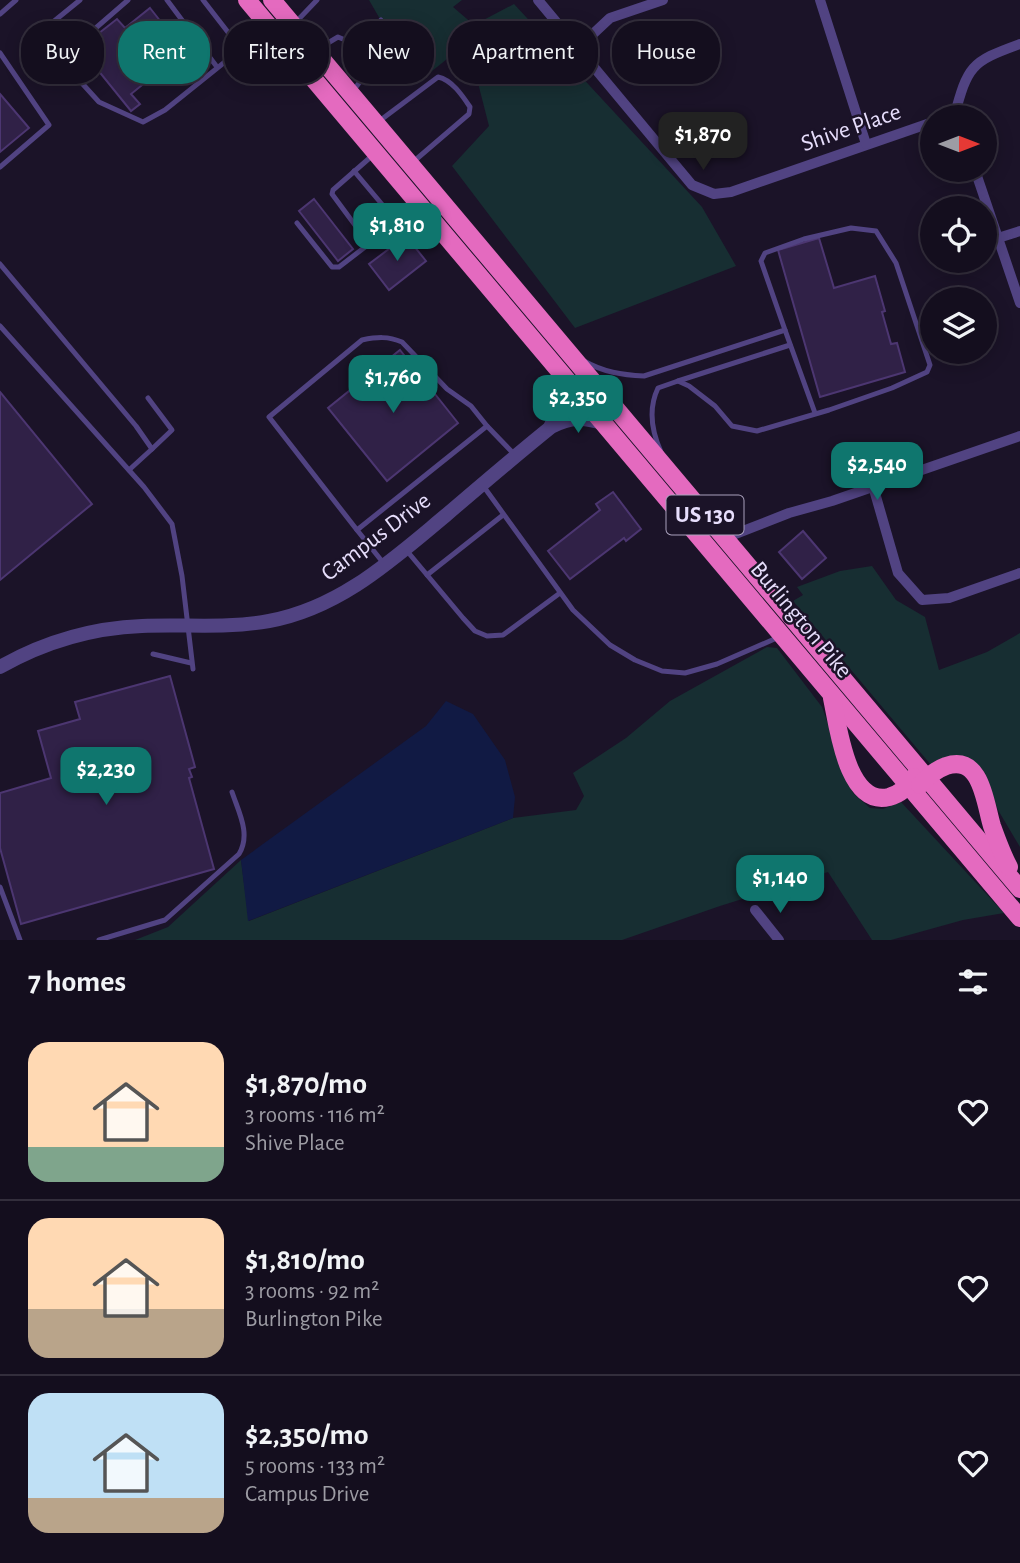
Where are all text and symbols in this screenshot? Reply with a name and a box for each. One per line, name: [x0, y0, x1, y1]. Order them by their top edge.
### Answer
chip: Buy: [21, 21, 104, 84]
chip: Rent: [118, 21, 210, 84]
chip: Filters: [224, 21, 329, 84]
chip: New: [343, 21, 434, 84]
chip: Apartment: [448, 21, 598, 84]
chip: House: [612, 21, 720, 84]
street label: Shive Place: [798, 100, 904, 156]
north arrow: [920, 105, 998, 182]
map controls: [920, 105, 997, 364]
pin: $1,870: [646, 113, 760, 172]
text: $1,870: [674, 123, 732, 146]
button: locate: [920, 196, 997, 273]
pin: $1,810: [340, 204, 454, 263]
text: $1,810: [369, 214, 425, 237]
button: layers: [920, 287, 997, 364]
pin: $1,760: [336, 356, 450, 415]
text: $1,760: [365, 366, 421, 389]
pin: $2,350: [521, 376, 635, 435]
text: $2,350: [549, 386, 607, 409]
pin: $2,540: [820, 442, 934, 502]
text: $2,540: [847, 453, 907, 476]
street label: Campus Drive: [317, 488, 435, 586]
road number: US 130: [666, 495, 744, 534]
street label: Burlington Pike: [746, 557, 856, 683]
pin: $2,230: [49, 748, 163, 807]
text: $2,230: [76, 758, 136, 781]
pin: $1,140: [723, 856, 837, 915]
text: $1,140: [752, 866, 808, 889]
icon: filters: [954, 963, 992, 1001]
text: 7 homes: [28, 967, 126, 997]
text: $1,870/mo: [245, 1069, 367, 1099]
icon: home: [84, 1070, 168, 1154]
icon: heart: [954, 1093, 992, 1131]
text: 3 rooms · 116 m²: [245, 1104, 385, 1127]
text: Shive Place: [245, 1132, 345, 1155]
text: $1,810/mo: [245, 1245, 365, 1275]
icon: home: [84, 1246, 168, 1330]
icon: heart: [954, 1269, 992, 1307]
text: 3 rooms · 92 m²: [245, 1280, 379, 1303]
text: Burlington Pike: [245, 1308, 383, 1331]
text: $2,350/mo: [245, 1420, 369, 1450]
icon: home: [84, 1421, 168, 1505]
icon: heart: [954, 1444, 992, 1482]
text: 5 rooms · 133 m²: [245, 1455, 385, 1478]
text: Campus Drive: [245, 1483, 369, 1506]

